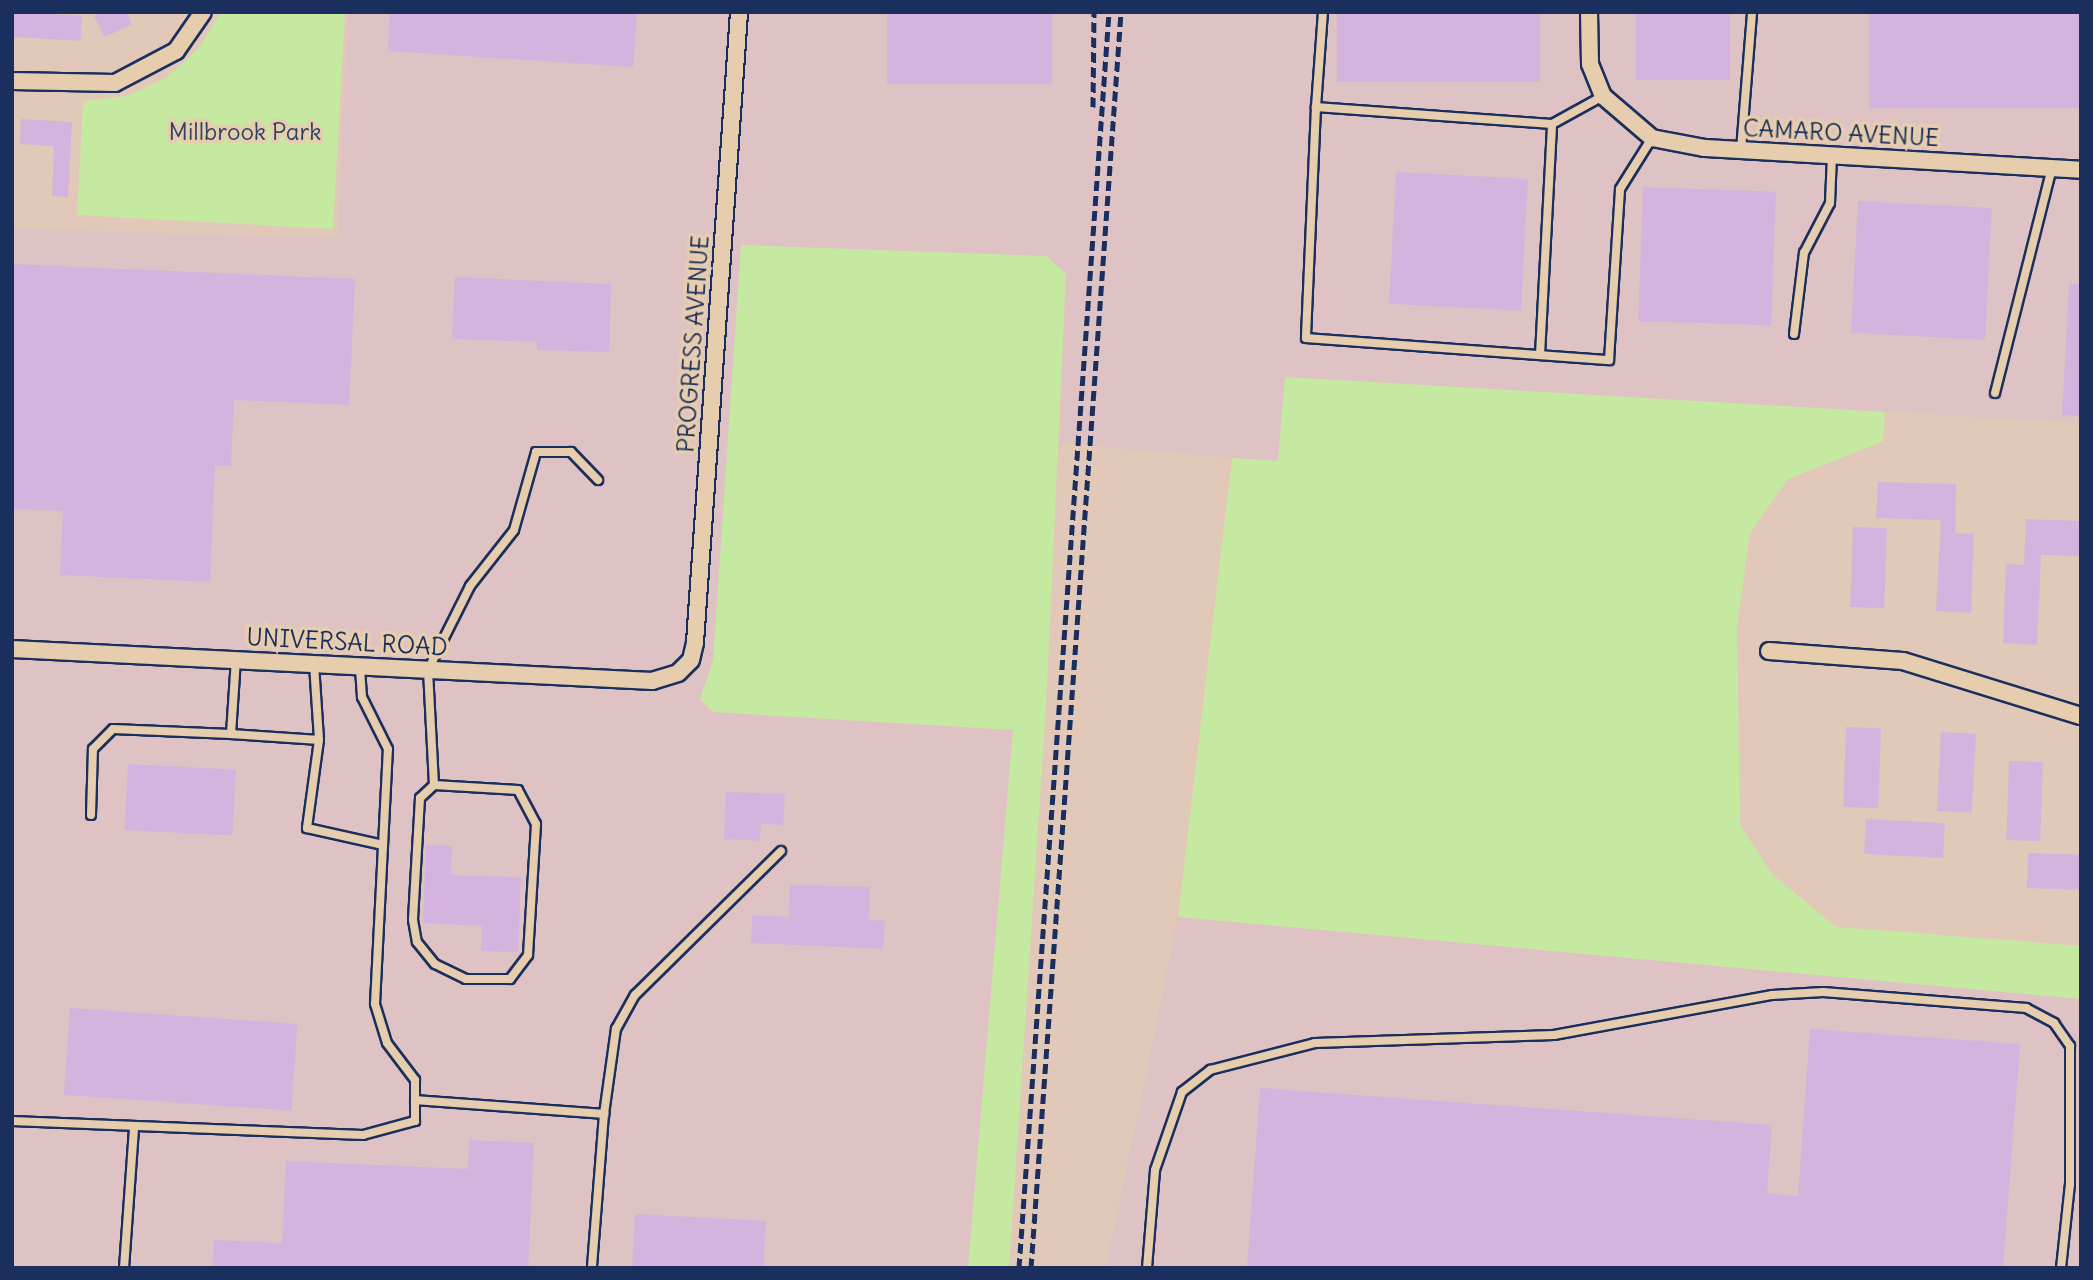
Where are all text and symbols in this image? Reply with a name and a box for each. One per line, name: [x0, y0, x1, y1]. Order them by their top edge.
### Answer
street label: CAMARO AVENUE: [1742, 113, 1940, 153]
park label: Millbrook Park: [169, 118, 321, 146]
street label: PROGRESS AVENUE: [671, 234, 715, 454]
street label: UNIVERSAL ROAD: [246, 622, 448, 662]

